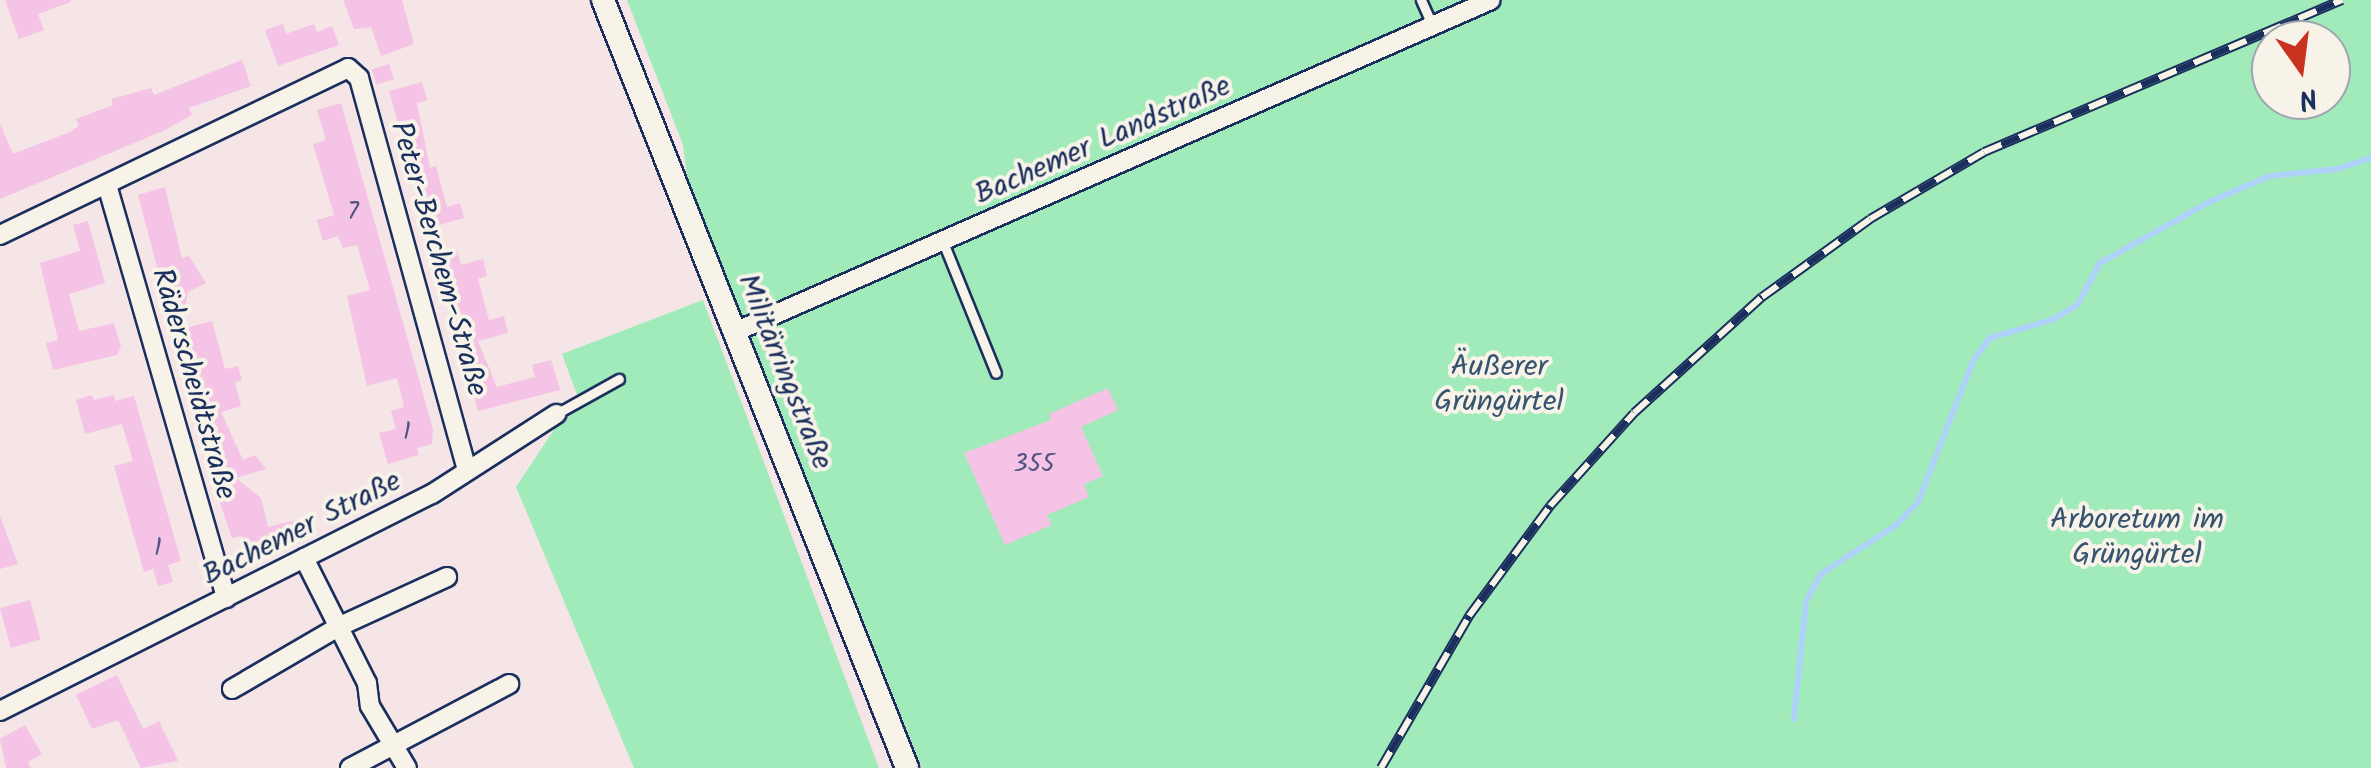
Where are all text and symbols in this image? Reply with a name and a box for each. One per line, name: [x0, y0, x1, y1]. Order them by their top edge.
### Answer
north arrow: [2251, 20, 2351, 120]
street label: Bachemer Landstraße: [969, 68, 1237, 214]
text: N: [2294, 74, 2322, 122]
street label: Peter-Berchem-Straße: [382, 117, 494, 401]
house number: 7: [347, 197, 359, 227]
street label: Räderscheidtstraße: [143, 264, 243, 504]
street label: Militärringstraße: [728, 269, 840, 475]
park label: Äußerer Grüngürtel: [1434, 349, 1564, 420]
house number: 1: [403, 417, 411, 447]
house number: 355: [1013, 449, 1055, 479]
street label: Bachemer Straße: [197, 463, 407, 595]
park label: Arboretum im Grüngürtel: [2050, 502, 2224, 572]
house number: 1: [154, 533, 162, 563]

